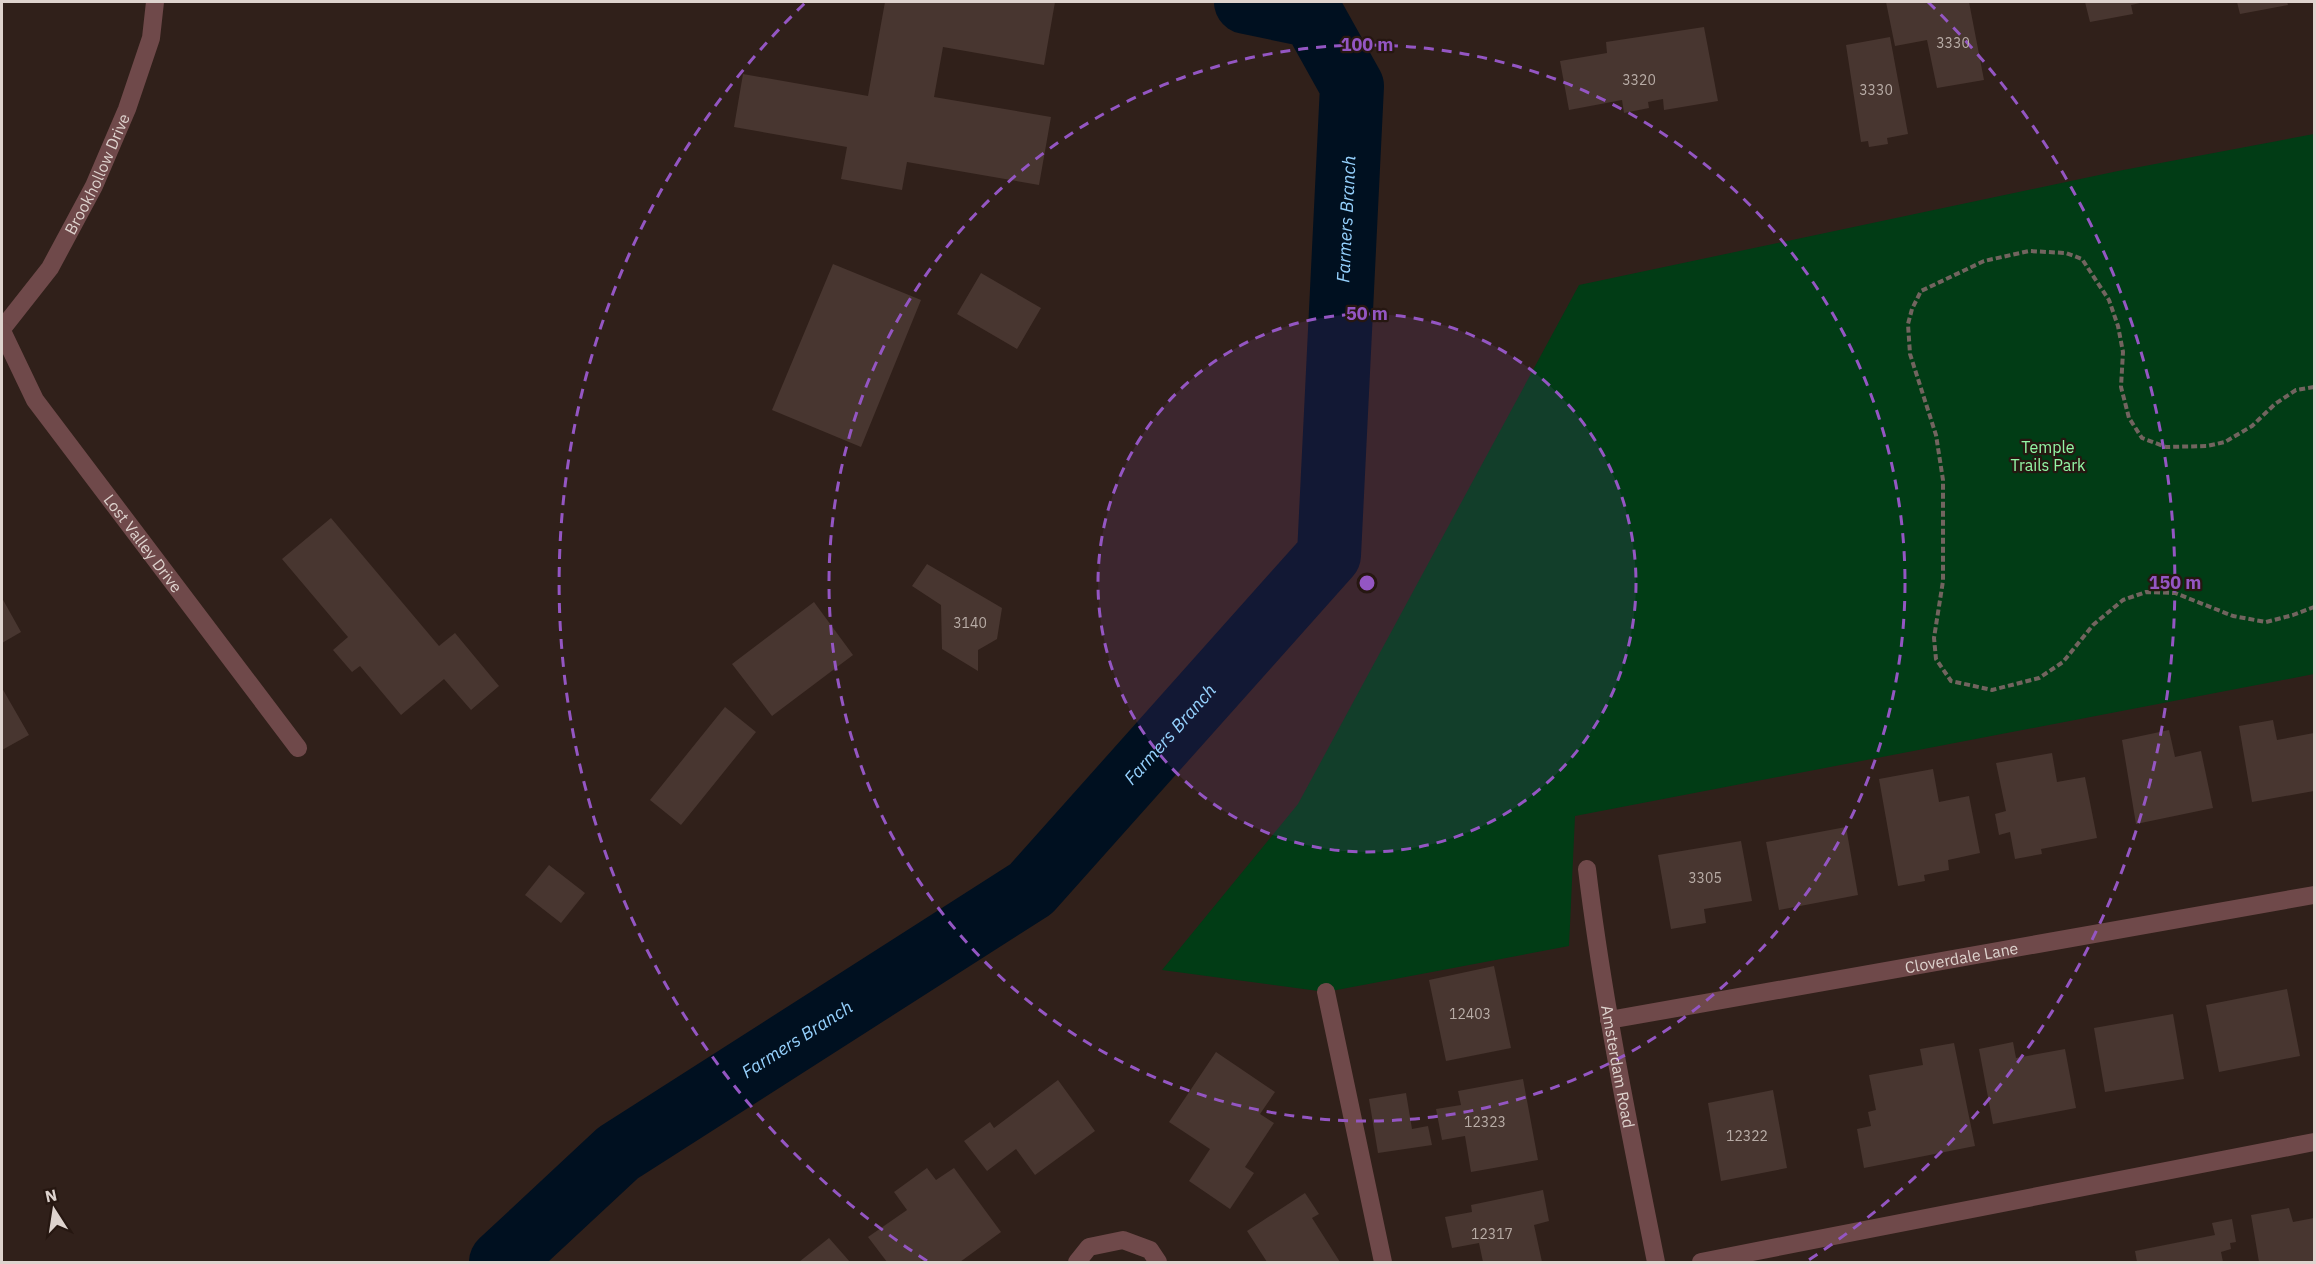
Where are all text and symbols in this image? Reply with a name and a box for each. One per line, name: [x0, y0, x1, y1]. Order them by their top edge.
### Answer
text: 100 m: [1341, 33, 1393, 56]
house number: 3330: [1936, 34, 1970, 52]
house number: 3320: [1622, 71, 1656, 89]
house number: 3330: [1859, 81, 1893, 99]
street label: Brookhollow Drive: [60, 110, 134, 238]
water label: Farmers Branch: [1331, 155, 1360, 283]
text: 50 m: [1346, 302, 1388, 325]
park label: Temple Trails Park: [2010, 437, 2086, 475]
street label: Lost Valley Drive: [100, 490, 187, 596]
text: 150 m: [2149, 571, 2201, 594]
centre of rings: [1357, 573, 1377, 593]
house number: 3140: [953, 614, 987, 632]
water label: Farmers Branch: [1118, 679, 1220, 789]
house number: 3305: [1688, 869, 1722, 887]
street label: Cloverdale Lane: [1903, 938, 2020, 977]
water label: Farmers Branch: [737, 995, 857, 1083]
street label: Amsterdam Road: [1597, 1004, 1639, 1130]
house number: 12403: [1449, 1005, 1491, 1023]
house number: 12323: [1464, 1113, 1506, 1131]
house number: 12322: [1726, 1127, 1768, 1145]
north arrow: [24, 1180, 84, 1240]
text: N: [43, 1184, 59, 1206]
house number: 12317: [1471, 1225, 1513, 1243]

